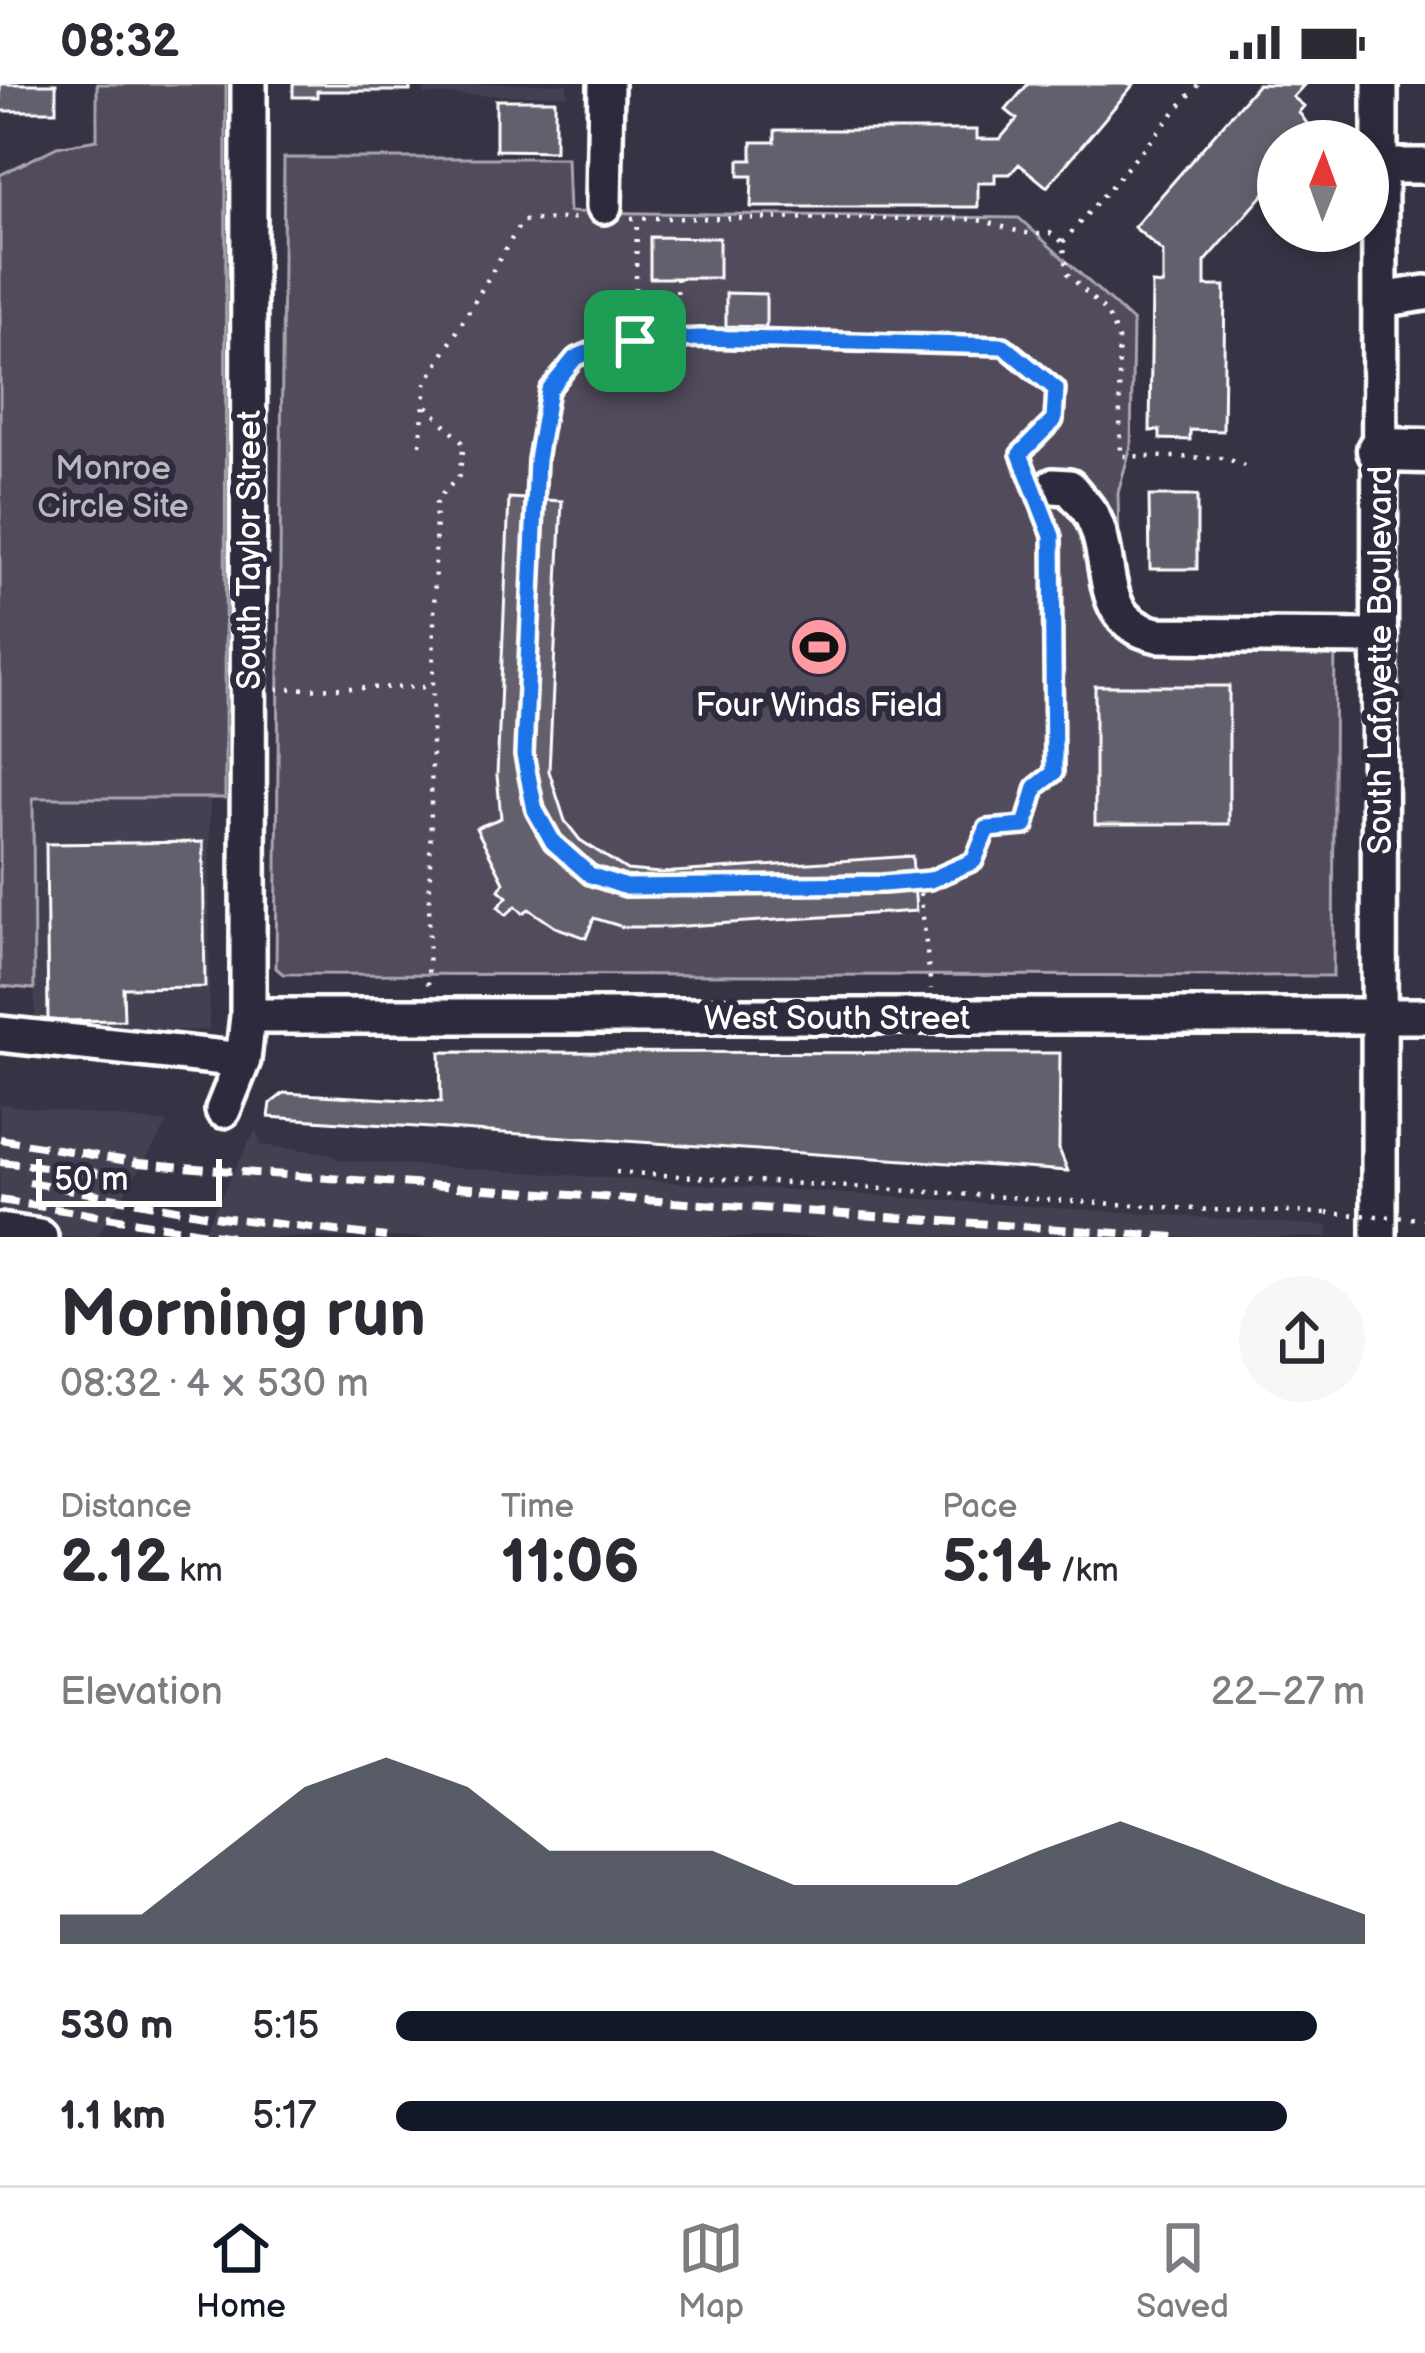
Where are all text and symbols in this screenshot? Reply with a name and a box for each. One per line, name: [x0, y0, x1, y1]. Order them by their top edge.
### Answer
text: 08:32: [60, 15, 179, 70]
north arrow: [1257, 120, 1389, 252]
map controls: [1257, 120, 1389, 252]
pin: [584, 290, 686, 392]
icon: arrive: [602, 308, 668, 374]
street label: South Taylor Street: [230, 410, 270, 690]
park label: Monroe Circle Site: [37, 449, 189, 527]
street label: South Lafayette Boulevard: [1361, 466, 1401, 854]
sports icon: Four Winds Field: [788, 616, 850, 678]
place label: Four Winds Field: [696, 686, 942, 726]
street label: West South Street: [704, 999, 970, 1039]
scale bar: [36, 1153, 222, 1206]
text: 50 m: [54, 1160, 129, 1200]
text: Morning run: [60, 1276, 426, 1355]
button: share: [1239, 1276, 1365, 1402]
text: 08:32 · 4 × 530 m: [60, 1361, 369, 1408]
text: Distance: [60, 1487, 192, 1527]
text: Time: [501, 1487, 574, 1527]
text: Pace: [942, 1487, 1017, 1527]
text: 2.12: [60, 1527, 170, 1599]
text: 11:06: [501, 1527, 640, 1599]
text: 5:14: [942, 1527, 1052, 1599]
text: km: [170, 1551, 223, 1591]
text: /km: [1052, 1551, 1119, 1591]
text: Elevation: [60, 1669, 223, 1716]
text: 22–27 m: [1211, 1669, 1365, 1716]
text: 530 m: [60, 2003, 173, 2050]
text: 5:15: [252, 2003, 320, 2050]
text: 1.1 km: [60, 2093, 166, 2140]
text: 5:17: [252, 2093, 316, 2140]
tab: Home: [196, 2215, 286, 2327]
tab: Map: [678, 2215, 744, 2327]
tab: Saved: [1136, 2215, 1229, 2327]

